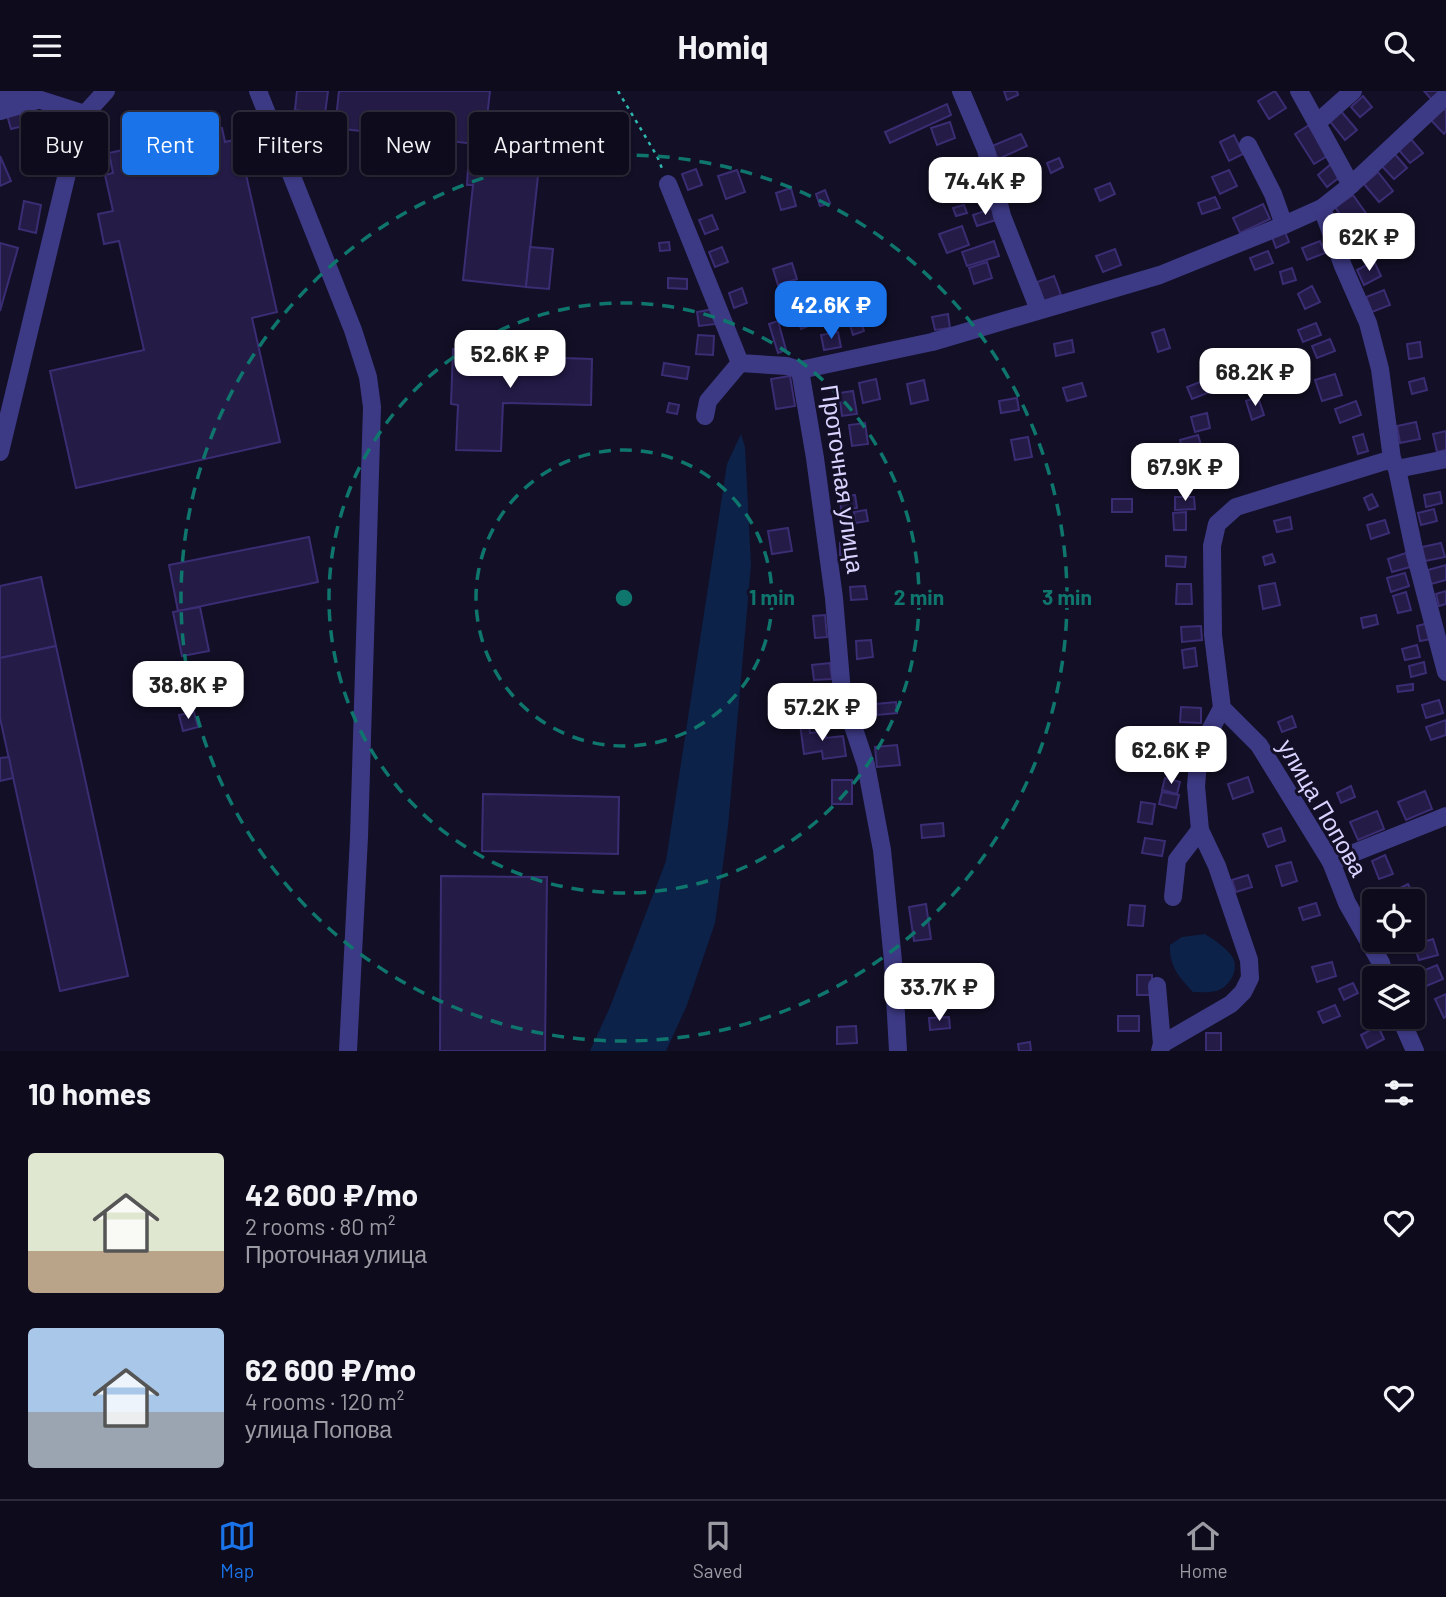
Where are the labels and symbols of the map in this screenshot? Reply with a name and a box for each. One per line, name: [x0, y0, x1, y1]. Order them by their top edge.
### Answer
pin: 74.4K ₽: [920, 157, 1050, 217]
pin: 62K ₽: [1320, 213, 1418, 273]
pin: 42.6K ₽: [766, 281, 896, 341]
pin: 52.6K ₽: [445, 331, 575, 390]
pin: 68.2K ₽: [1190, 349, 1320, 408]
street label: Проточная улица: [816, 383, 871, 575]
pin: 67.9K ₽: [1120, 443, 1250, 503]
text: 1 min: [749, 584, 795, 609]
text: 2 min: [894, 584, 944, 609]
text: 3 min: [1042, 584, 1092, 609]
centre of rings: [612, 586, 636, 610]
pin: 38.8K ₽: [123, 661, 253, 721]
pin: 57.2K ₽: [757, 683, 887, 743]
pin: 62.6K ₽: [1106, 727, 1236, 786]
street label: улица Попова: [1272, 734, 1375, 882]
pin: 33.7K ₽: [874, 963, 1004, 1023]

